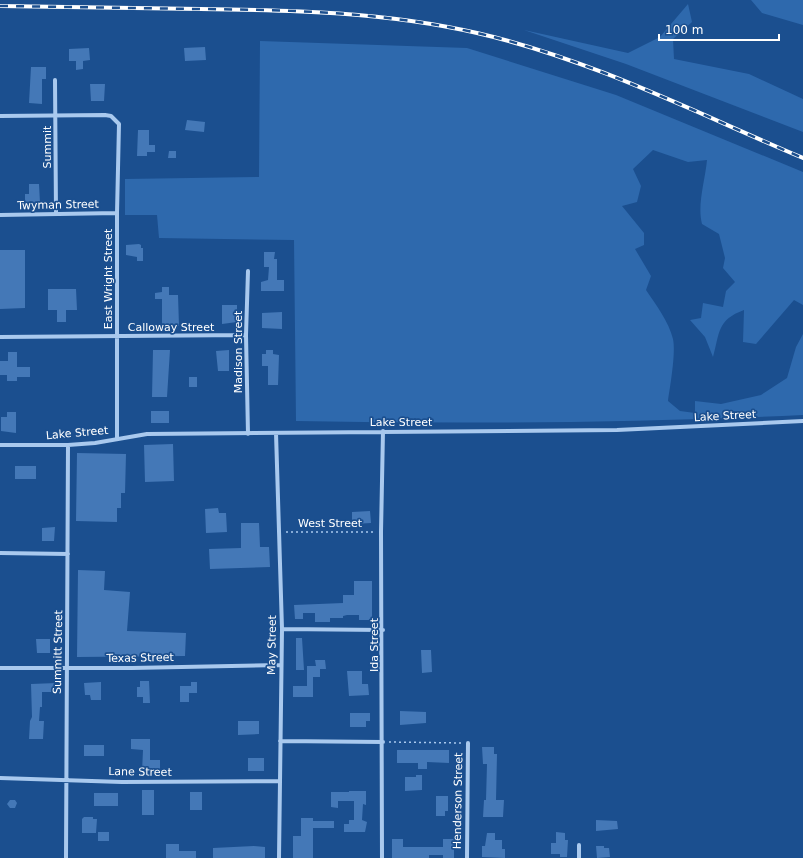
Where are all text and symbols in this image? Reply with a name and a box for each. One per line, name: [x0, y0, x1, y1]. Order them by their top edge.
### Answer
scale bar: [659, 16, 779, 42]
text: 100 m: [665, 23, 703, 37]
street label: Summit: [41, 125, 54, 168]
street label: Twyman Street: [16, 198, 100, 212]
street label: East Wright Street: [102, 228, 115, 329]
street label: Madison Street: [232, 310, 245, 393]
street label: Calloway Street: [128, 321, 215, 334]
street label: Lake Street: [693, 408, 757, 424]
street label: Lake Street: [370, 416, 433, 429]
street label: Lake Street: [45, 424, 109, 442]
street label: West Street: [298, 517, 363, 530]
street label: Summitt Street: [51, 609, 65, 694]
street label: May Street: [265, 614, 279, 675]
street label: Ida Street: [368, 617, 381, 672]
street label: Texas Street: [105, 651, 174, 665]
street label: Henderson Street: [451, 752, 465, 849]
street label: Lane Street: [108, 765, 173, 779]

